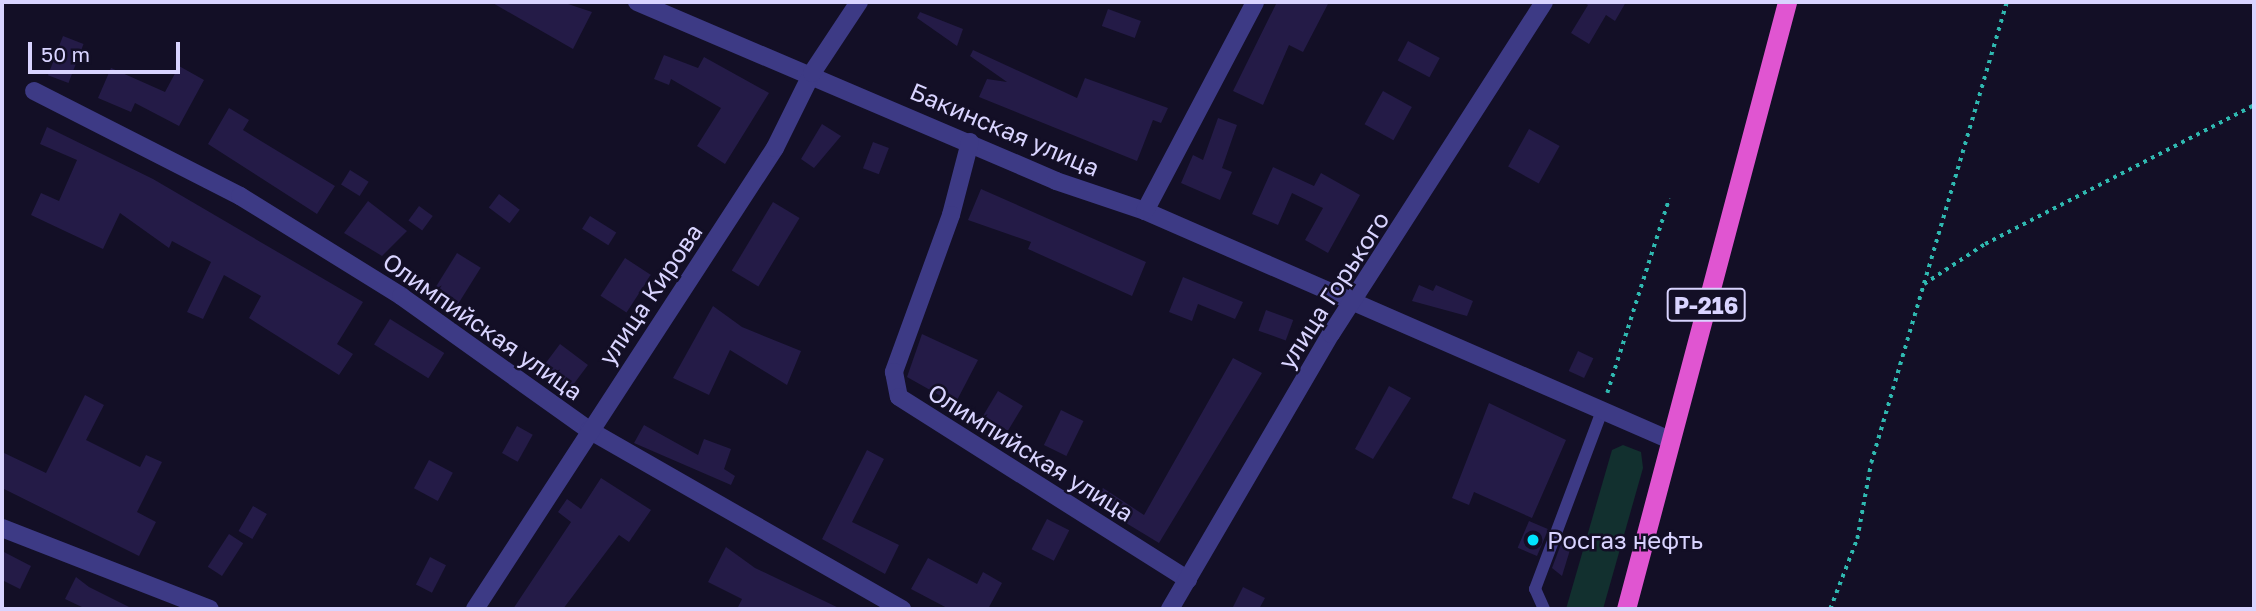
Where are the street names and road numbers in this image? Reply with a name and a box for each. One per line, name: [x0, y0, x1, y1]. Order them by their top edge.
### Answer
street label: Бакинская улица: [906, 76, 1104, 182]
street label: улица Горького: [1271, 206, 1395, 374]
street label: улица Кирова: [592, 218, 708, 370]
street label: Олимпийская улица: [378, 246, 588, 406]
road number: Р-216: [1666, 286, 1746, 324]
street label: Олимпийская улица: [923, 377, 1139, 527]

